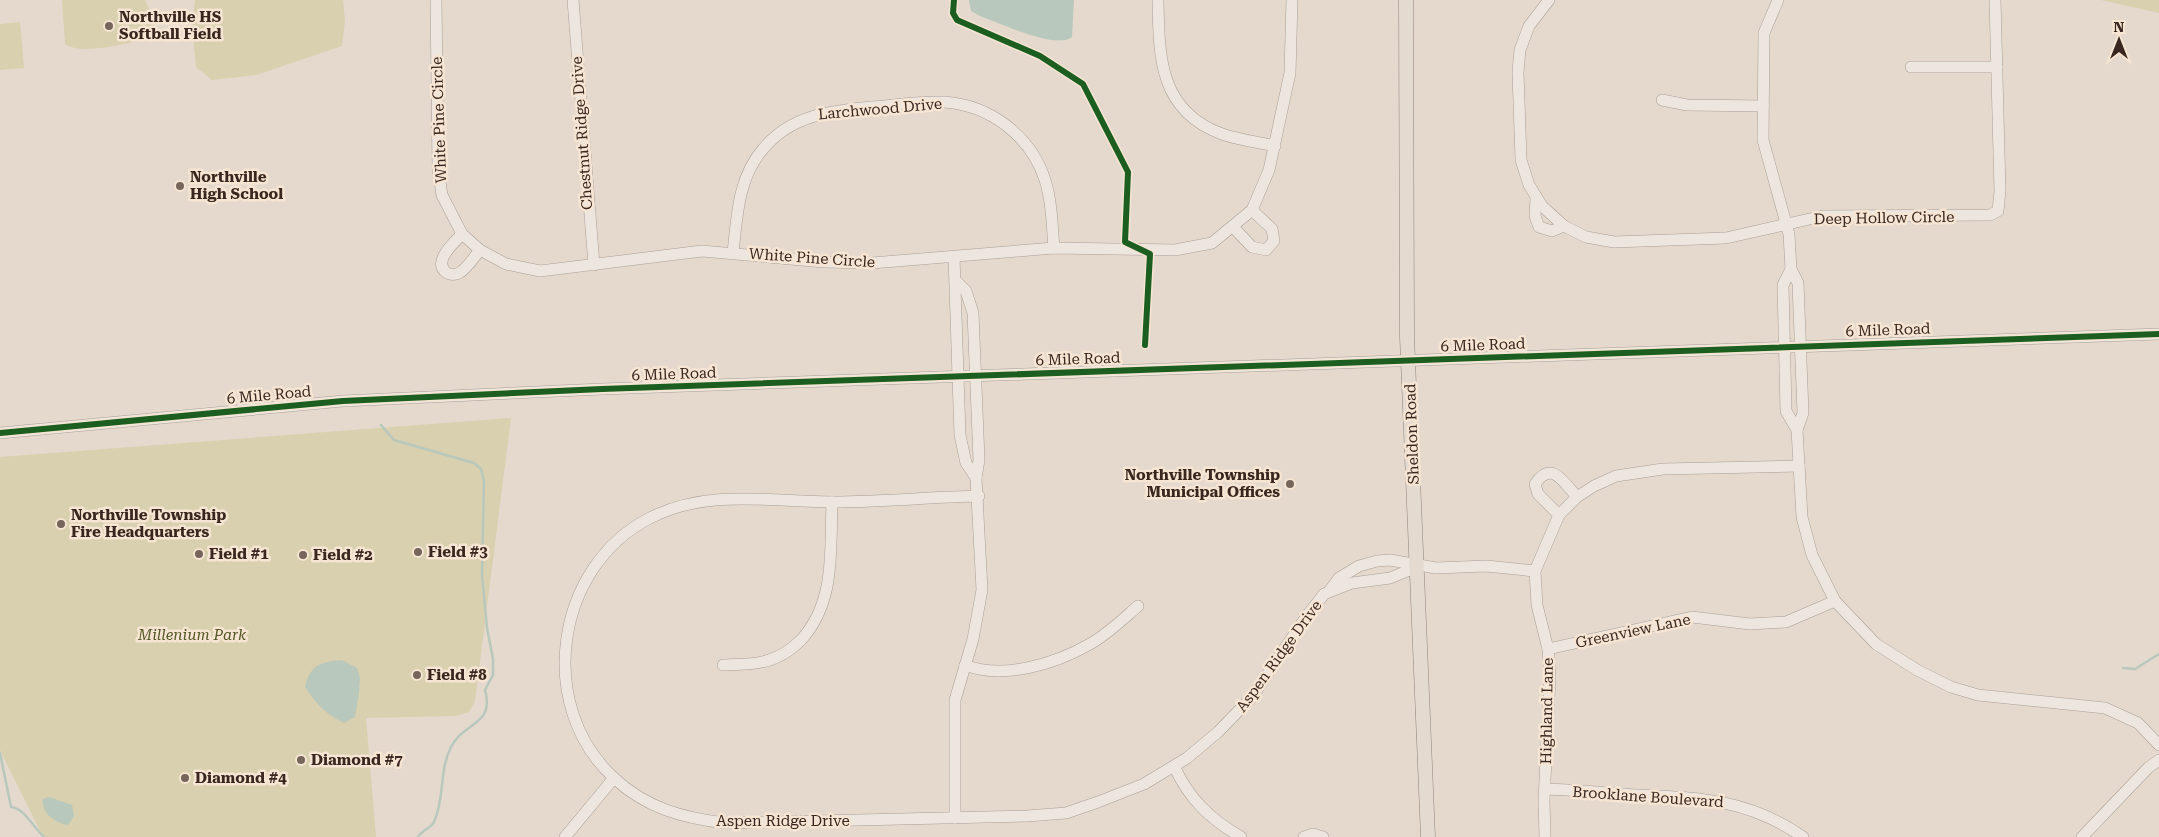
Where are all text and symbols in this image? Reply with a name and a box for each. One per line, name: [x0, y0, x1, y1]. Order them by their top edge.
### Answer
place label: Northville HS Softball Field: [119, 8, 222, 43]
north arrow: [2094, 15, 2144, 65]
text: N: [2114, 19, 2125, 35]
marker: Northville HS Softball Field: [103, 20, 115, 32]
street label: White Pine Circle: [428, 56, 450, 184]
street label: Chestnut Ridge Drive: [568, 56, 596, 210]
street label: Larchwood Drive: [817, 95, 943, 123]
place label: Northville High School: [190, 168, 283, 203]
marker: Northville High School: [174, 180, 186, 192]
street label: Deep Hollow Circle: [1813, 208, 1955, 228]
street label: White Pine Circle: [748, 245, 876, 271]
street label: 6 Mile Road: [1845, 320, 1931, 340]
street label: 6 Mile Road: [1440, 335, 1526, 355]
street label: 6 Mile Road: [1035, 349, 1121, 369]
street label: 6 Mile Road: [631, 364, 717, 384]
street label: 6 Mile Road: [226, 382, 312, 408]
street label: Sheldon Road: [1401, 383, 1423, 485]
place label: Northville Township Municipal Offices: [1125, 466, 1280, 501]
marker: Northville Township Municipal Offices: [1284, 478, 1296, 490]
place label: Northville Township Fire Headquarters: [71, 506, 226, 541]
marker: Northville Township Fire Headquarters: [55, 518, 67, 530]
place label: Field #3: [428, 543, 488, 561]
place label: Field #1: [209, 545, 269, 563]
place label: Field #2: [313, 546, 373, 564]
marker: Field #3: [412, 546, 424, 558]
marker: Field #1: [193, 548, 205, 560]
marker: Field #2: [297, 549, 309, 561]
street label: Aspen Ridge Drive: [1233, 597, 1325, 715]
street label: Greenview Lane: [1574, 610, 1692, 652]
park label: Millenium Park: [137, 626, 247, 644]
street label: Highland Lane: [1537, 658, 1557, 764]
place label: Field #8: [427, 666, 487, 684]
marker: Field #8: [411, 669, 423, 681]
place label: Diamond #7: [311, 751, 403, 769]
marker: Diamond #7: [295, 754, 307, 766]
place label: Diamond #4: [195, 769, 287, 787]
marker: Diamond #4: [179, 772, 191, 784]
street label: Brooklane Boulevard: [1572, 783, 1725, 811]
street label: Aspen Ridge Drive: [716, 812, 850, 830]

